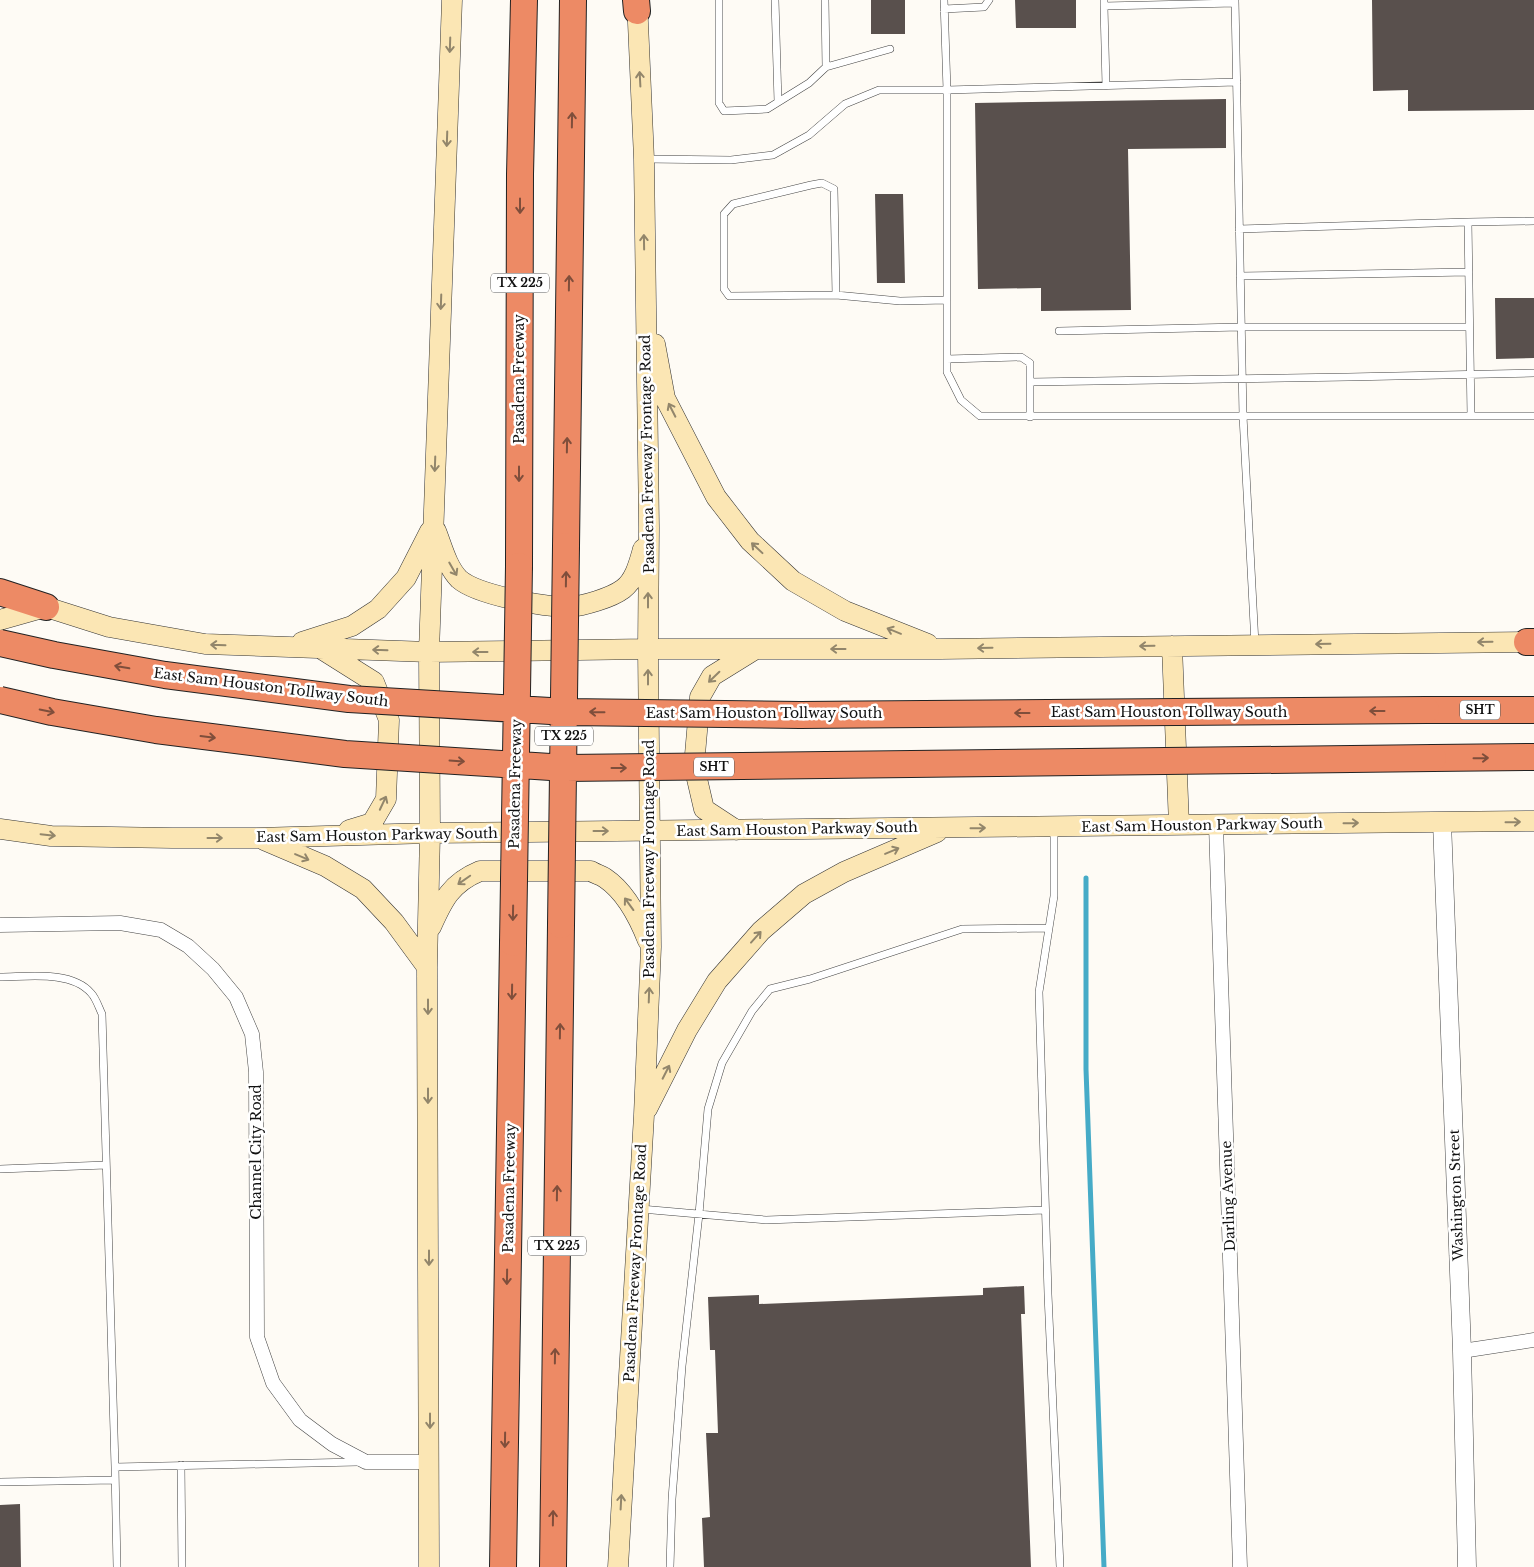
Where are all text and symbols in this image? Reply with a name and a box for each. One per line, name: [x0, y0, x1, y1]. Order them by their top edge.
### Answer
one-way arrow: [445, 37, 455, 53]
one-way arrow: [635, 71, 644, 87]
one-way arrow: [567, 112, 576, 128]
one-way arrow: [442, 131, 451, 147]
one-way arrow: [515, 198, 525, 214]
one-way arrow: [639, 234, 649, 250]
road number: TX 225: [491, 274, 549, 292]
one-way arrow: [565, 275, 574, 291]
one-way arrow: [436, 293, 446, 309]
street label: Pasadena Freeway: [510, 314, 528, 444]
street label: Pasadena Freeway Frontage Road: [636, 334, 658, 574]
one-way arrow: [667, 403, 677, 418]
one-way arrow: [562, 437, 572, 454]
one-way arrow: [431, 456, 440, 472]
one-way arrow: [514, 465, 524, 481]
one-way arrow: [750, 542, 763, 554]
one-way arrow: [448, 562, 458, 576]
one-way arrow: [561, 571, 570, 587]
one-way arrow: [643, 593, 653, 609]
one-way arrow: [887, 626, 902, 635]
one-way arrow: [1478, 637, 1494, 647]
one-way arrow: [1315, 639, 1332, 649]
one-way arrow: [210, 640, 226, 650]
one-way arrow: [1139, 641, 1156, 651]
one-way arrow: [977, 643, 993, 653]
one-way arrow: [831, 644, 847, 654]
one-way arrow: [373, 645, 389, 655]
one-way arrow: [472, 647, 488, 656]
one-way arrow: [115, 662, 131, 672]
street label: East Sam Houston Tollway South: [152, 664, 390, 710]
one-way arrow: [643, 670, 653, 686]
one-way arrow: [708, 671, 720, 683]
road number: SHT: [1460, 700, 1500, 720]
street label: East Sam Houston Tollway South: [1051, 703, 1288, 721]
street label: East Sam Houston Tollway South: [646, 704, 883, 722]
one-way arrow: [1369, 706, 1386, 716]
one-way arrow: [39, 707, 55, 716]
one-way arrow: [589, 707, 606, 717]
one-way arrow: [1014, 708, 1030, 718]
street label: Pasadena Freeway: [505, 719, 525, 849]
road number: TX 225: [535, 726, 593, 746]
one-way arrow: [200, 732, 216, 742]
street label: Pasadena Freeway Frontage Road: [640, 739, 658, 978]
one-way arrow: [1473, 753, 1489, 763]
one-way arrow: [448, 756, 464, 765]
road number: SHT: [694, 758, 734, 776]
one-way arrow: [610, 763, 627, 773]
one-way arrow: [378, 796, 388, 811]
street label: East Sam Houston Parkway South: [1081, 814, 1323, 836]
one-way arrow: [1505, 817, 1521, 826]
street label: East Sam Houston Parkway South: [676, 818, 918, 840]
one-way arrow: [1342, 819, 1358, 828]
one-way arrow: [970, 823, 986, 832]
street label: East Sam Houston Parkway South: [256, 824, 498, 846]
one-way arrow: [592, 826, 608, 836]
one-way arrow: [40, 831, 56, 840]
one-way arrow: [206, 833, 223, 843]
one-way arrow: [884, 846, 899, 856]
one-way arrow: [294, 852, 309, 862]
one-way arrow: [457, 874, 471, 885]
one-way arrow: [624, 897, 634, 911]
one-way arrow: [508, 904, 518, 920]
one-way arrow: [750, 931, 762, 944]
one-way arrow: [507, 984, 517, 1000]
one-way arrow: [644, 987, 653, 1003]
one-way arrow: [423, 998, 433, 1015]
one-way arrow: [555, 1023, 564, 1039]
one-way arrow: [661, 1064, 671, 1079]
street label: Channel City Road: [247, 1084, 265, 1220]
one-way arrow: [423, 1087, 433, 1103]
street label: Pasadena Freeway: [499, 1123, 519, 1253]
street label: Washington Street: [1445, 1128, 1467, 1262]
street label: Darling Avenue: [1217, 1140, 1239, 1252]
street label: Pasadena Freeway Frontage Road: [620, 1143, 650, 1383]
one-way arrow: [553, 1186, 562, 1202]
road number: TX 225: [528, 1236, 586, 1256]
one-way arrow: [424, 1250, 434, 1266]
one-way arrow: [503, 1269, 512, 1285]
one-way arrow: [550, 1348, 560, 1364]
one-way arrow: [425, 1412, 435, 1428]
one-way arrow: [500, 1431, 510, 1447]
one-way arrow: [617, 1495, 626, 1511]
one-way arrow: [548, 1511, 558, 1527]

